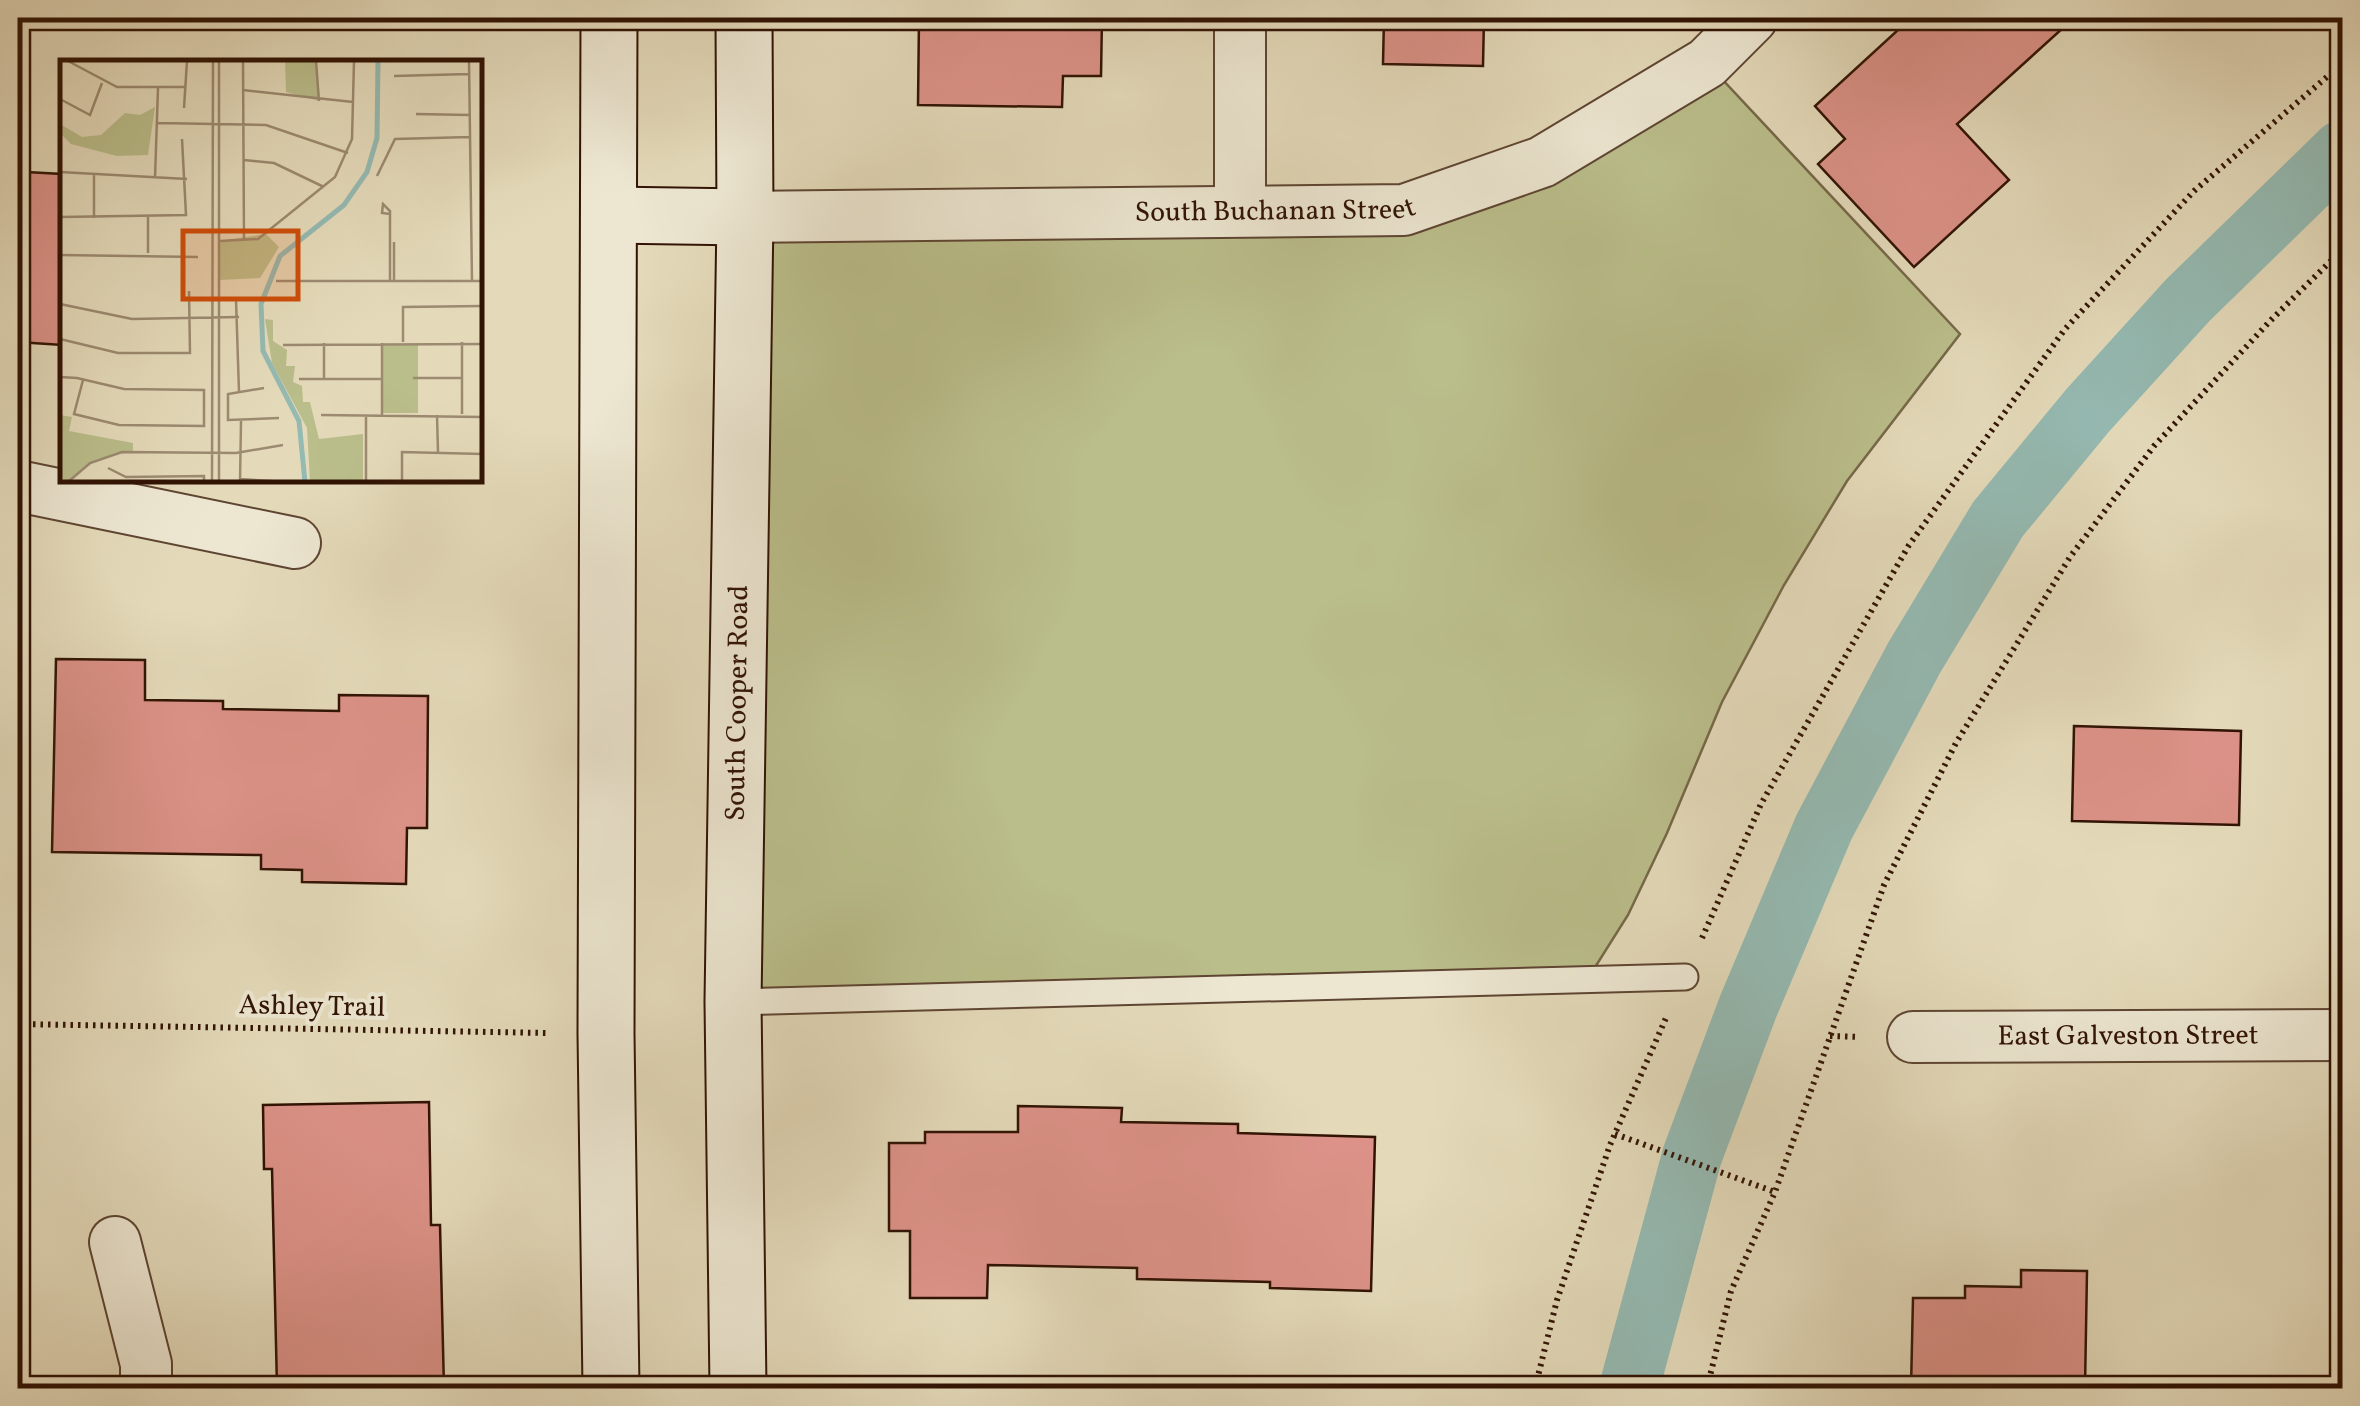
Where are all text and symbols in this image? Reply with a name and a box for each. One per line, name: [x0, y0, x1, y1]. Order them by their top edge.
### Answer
inset map: [60, 60, 482, 482]
street label: South Buchanan Street: [1135, 188, 1421, 232]
street label: South Cooper Road: [716, 585, 759, 822]
street label: Ashley Trail: [238, 986, 386, 1028]
street label: East Galveston Street: [1997, 1016, 2259, 1056]

